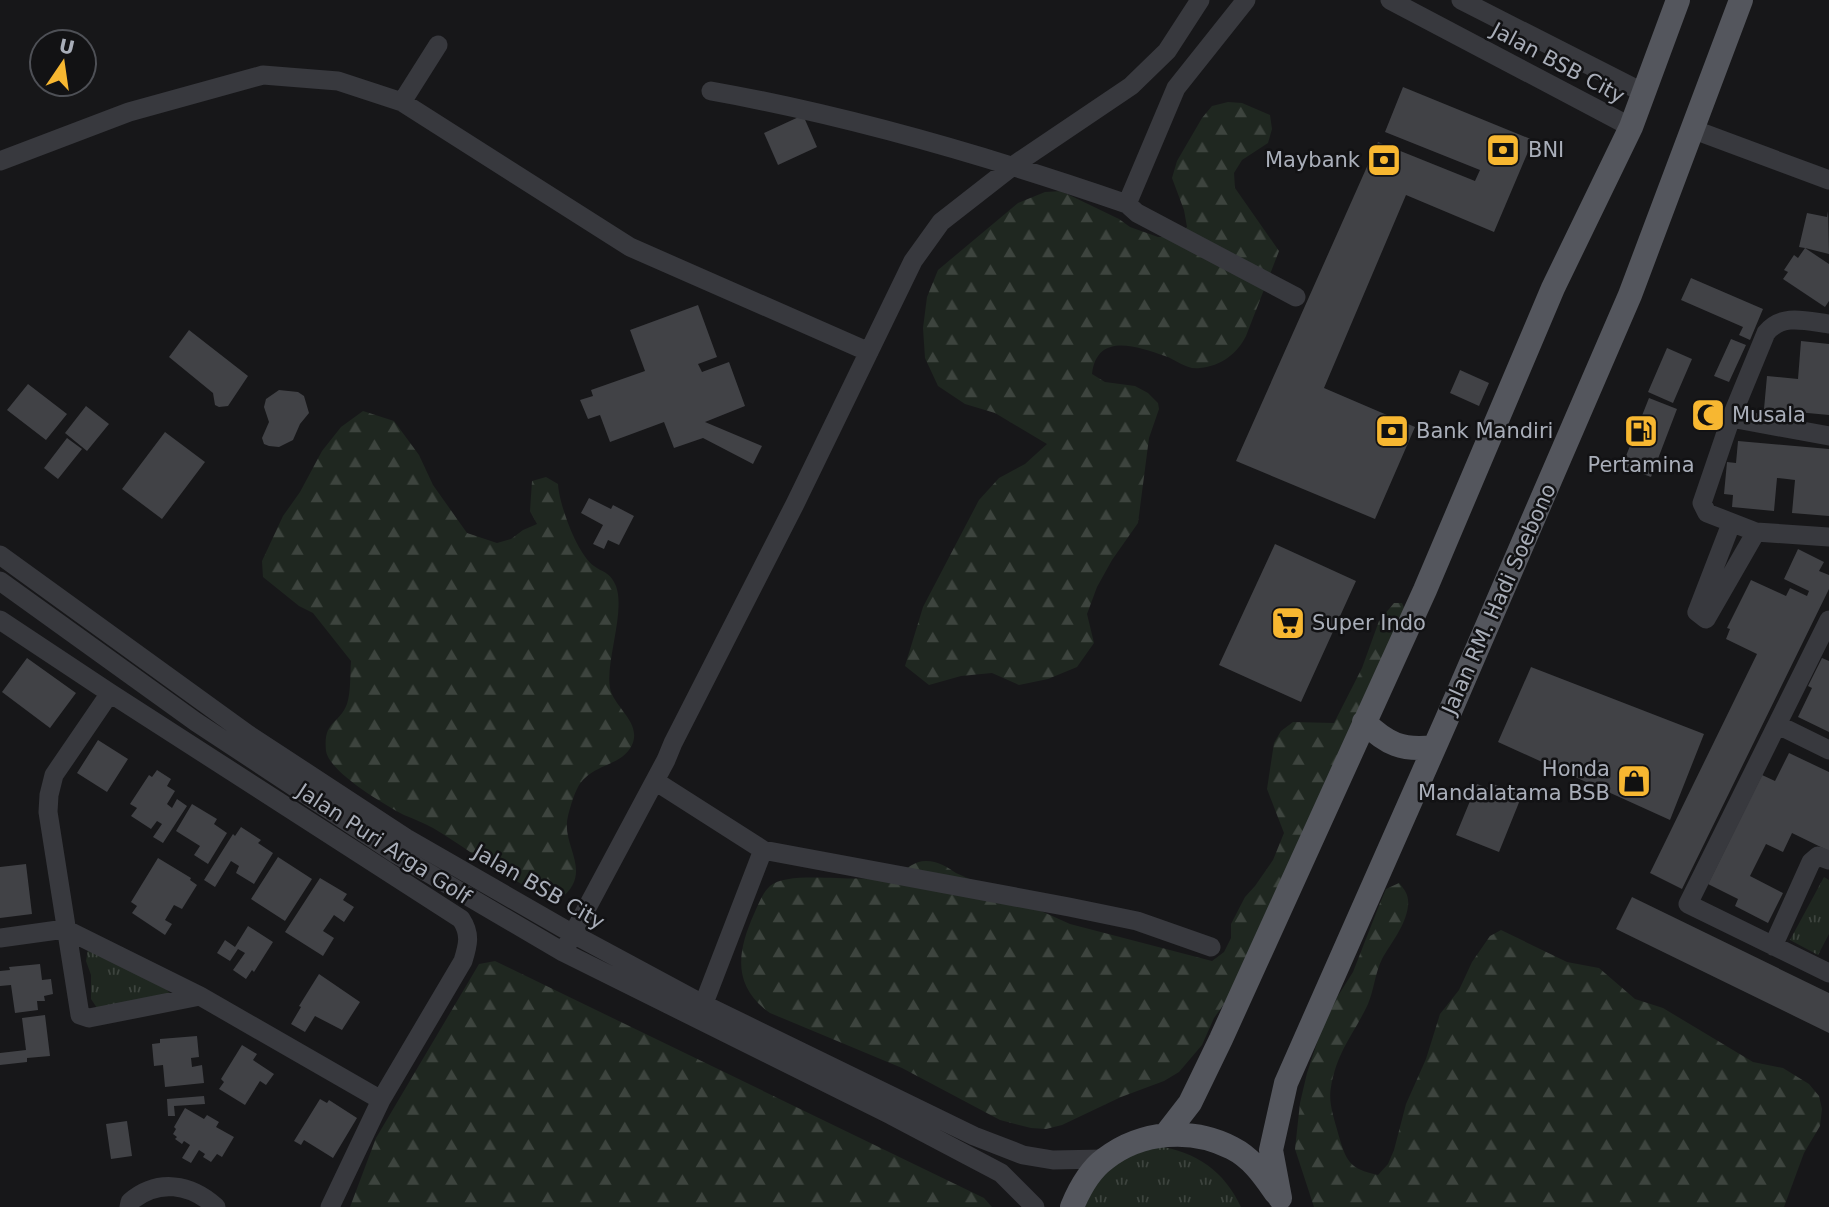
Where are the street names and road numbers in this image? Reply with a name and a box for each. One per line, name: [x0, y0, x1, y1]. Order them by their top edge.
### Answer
street label: Jalan BSB City: [1486, 17, 1629, 108]
street label: Jalan RM. Hadi Soebono: [1436, 480, 1561, 720]
street label: Jalan Puri Arga Golf: [291, 778, 476, 909]
street label: Jalan BSB City: [467, 839, 609, 934]

